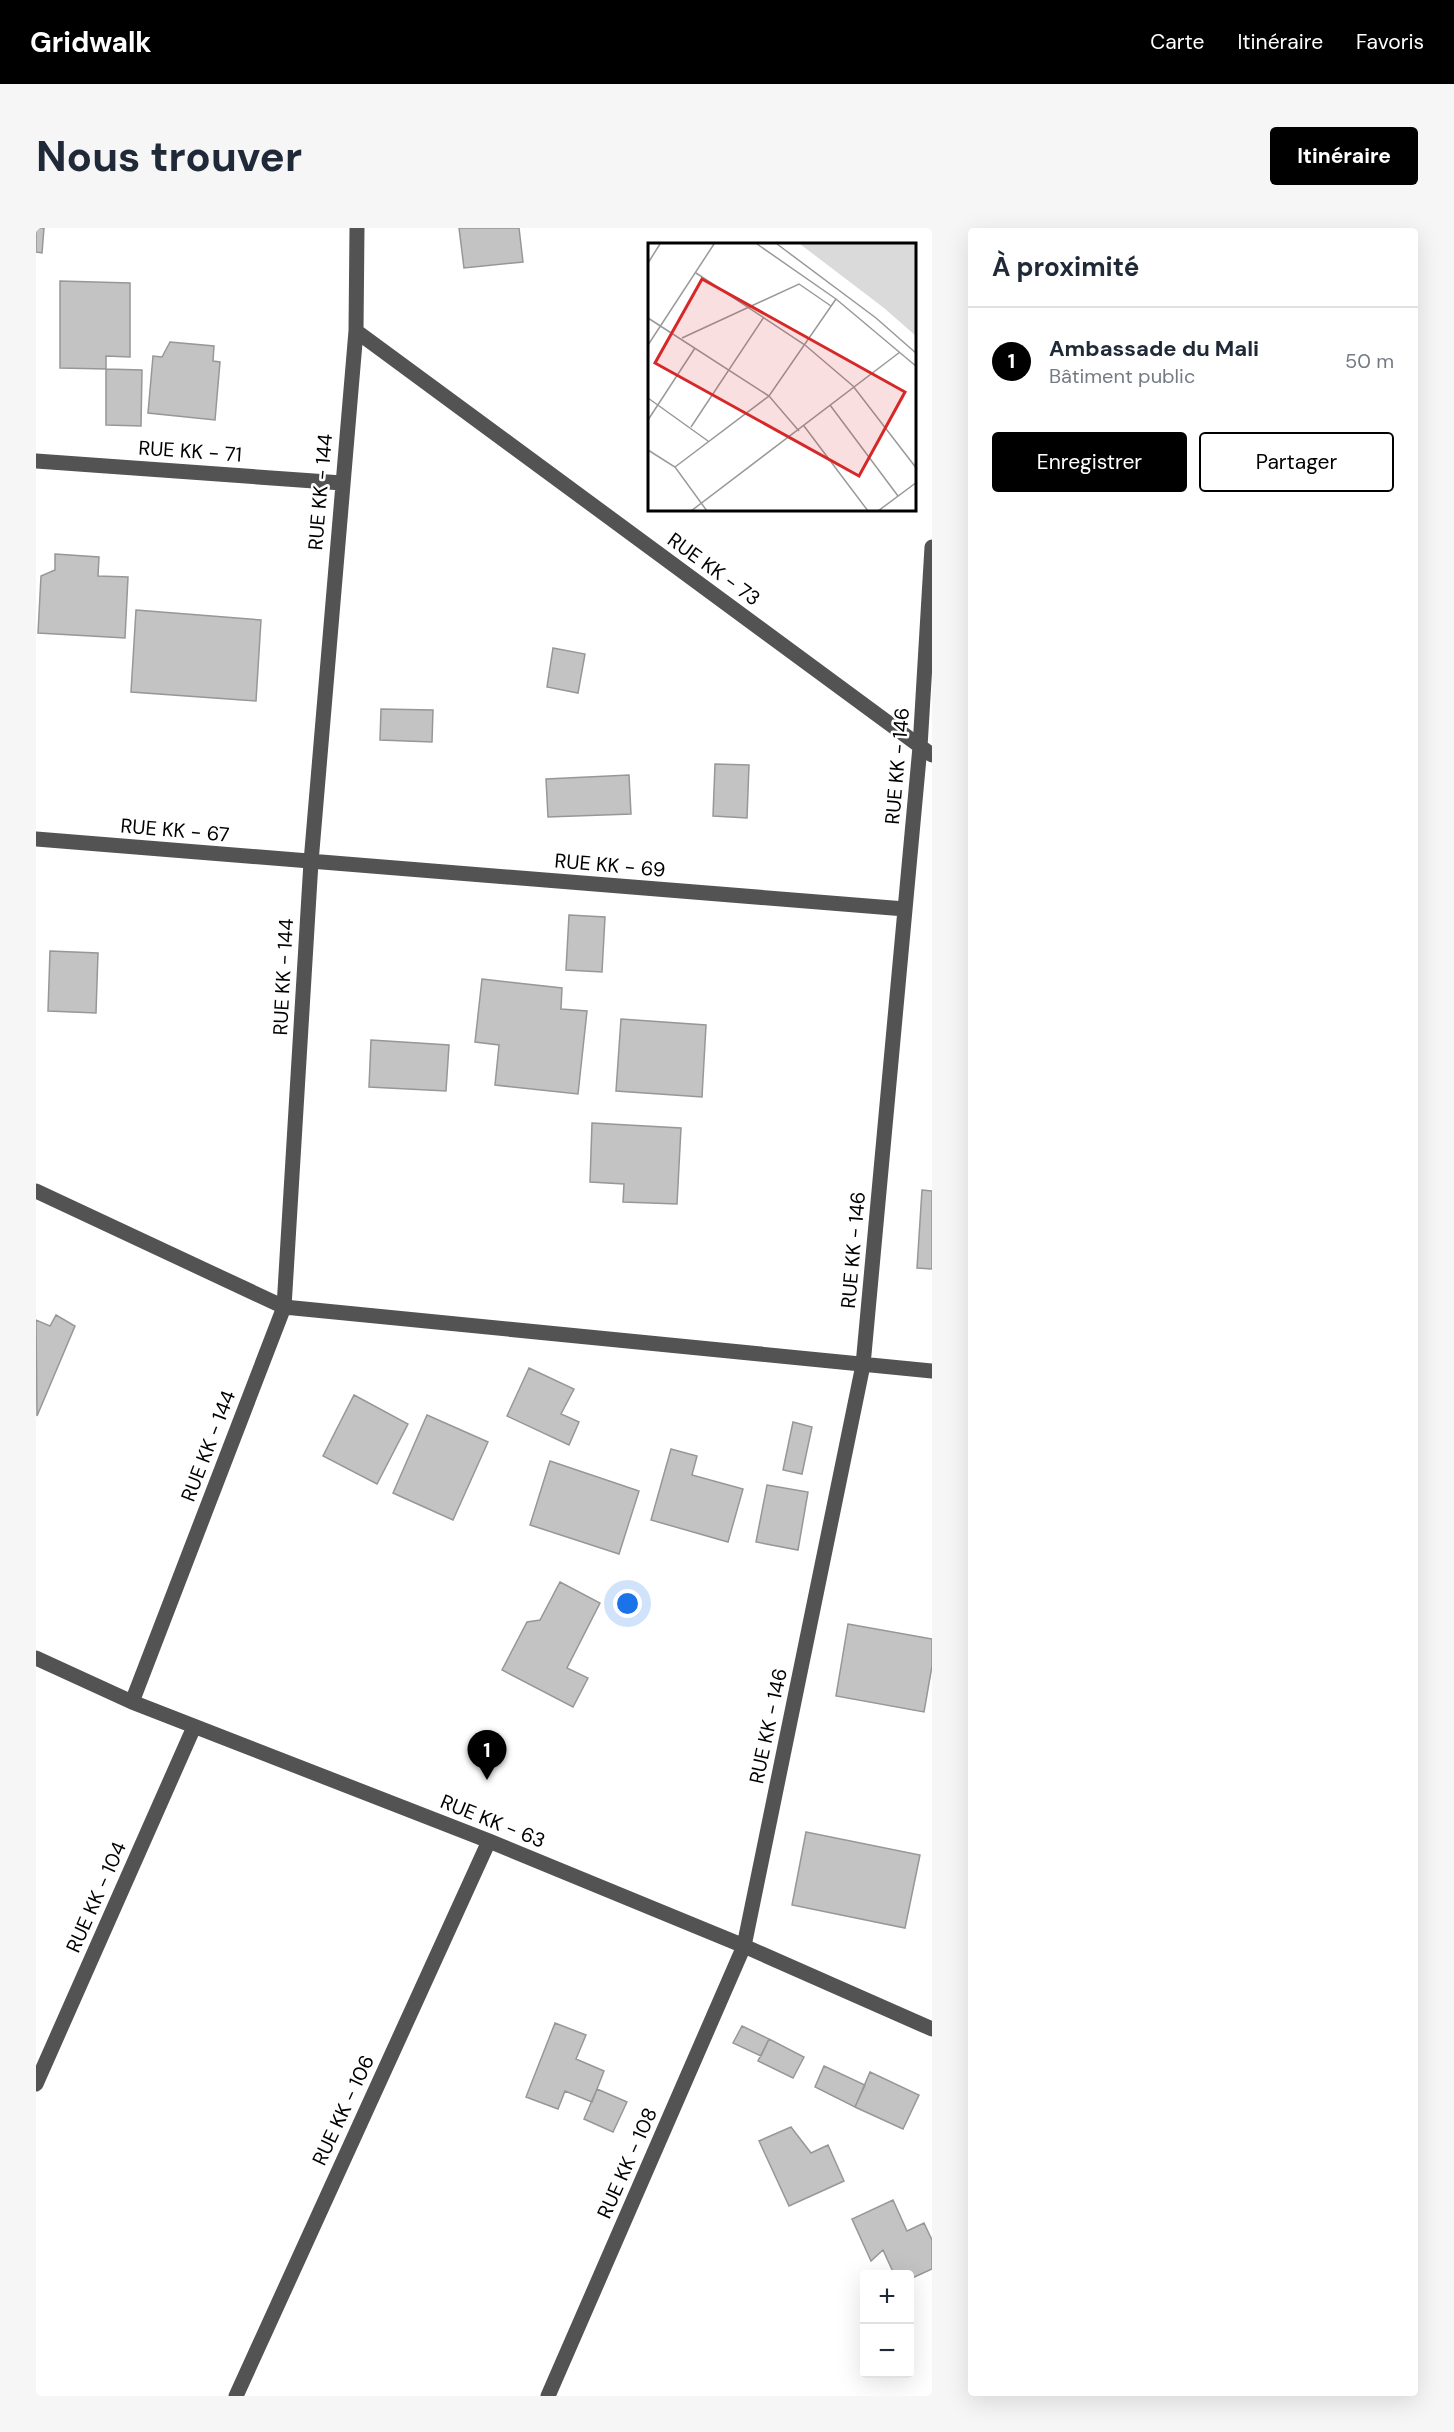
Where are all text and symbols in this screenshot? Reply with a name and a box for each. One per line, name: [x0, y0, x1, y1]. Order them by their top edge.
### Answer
text: Gridwalk: [30, 24, 152, 61]
text: Carte: [1150, 28, 1204, 56]
text: Itinéraire: [1237, 28, 1323, 56]
text: Favoris: [1356, 28, 1424, 56]
button: Itinéraire: [1270, 127, 1418, 185]
text: Nous trouver: [36, 129, 302, 184]
inset map: [648, 243, 917, 512]
text: À proximité: [992, 250, 1139, 284]
text: Ambassade du Mali: [1049, 334, 1259, 363]
text: 1: [1008, 348, 1015, 374]
text: 50 m: [1345, 348, 1394, 374]
text: Bâtiment public: [1049, 363, 1195, 389]
button: Enregistrer: [992, 432, 1187, 492]
button: Partager: [1199, 432, 1394, 492]
street label: RUE KK - 144: [302, 433, 338, 551]
street label: RUE KK - 71: [138, 434, 242, 468]
street label: RUE KK - 73: [663, 527, 765, 611]
street label: RUE KK - 146: [879, 706, 915, 826]
street label: RUE KK - 67: [120, 812, 230, 848]
street label: RUE KK - 69: [554, 847, 666, 883]
street label: RUE KK - 144: [267, 918, 299, 1036]
street label: RUE KK - 146: [835, 1190, 871, 1310]
street label: RUE KK - 144: [175, 1387, 241, 1505]
your location: [613, 1589, 642, 1618]
street label: RUE KK - 146: [743, 1666, 793, 1786]
pin: 1: [468, 1730, 506, 1780]
street label: RUE KK - 63: [437, 1788, 549, 1854]
street label: RUE KK - 104: [60, 1838, 132, 1956]
street label: RUE KK - 106: [306, 2051, 380, 2169]
street label: RUE KK - 108: [591, 2104, 663, 2222]
map controls: [860, 2270, 914, 2378]
button: +: [860, 2270, 914, 2324]
button: −: [860, 2324, 914, 2378]

